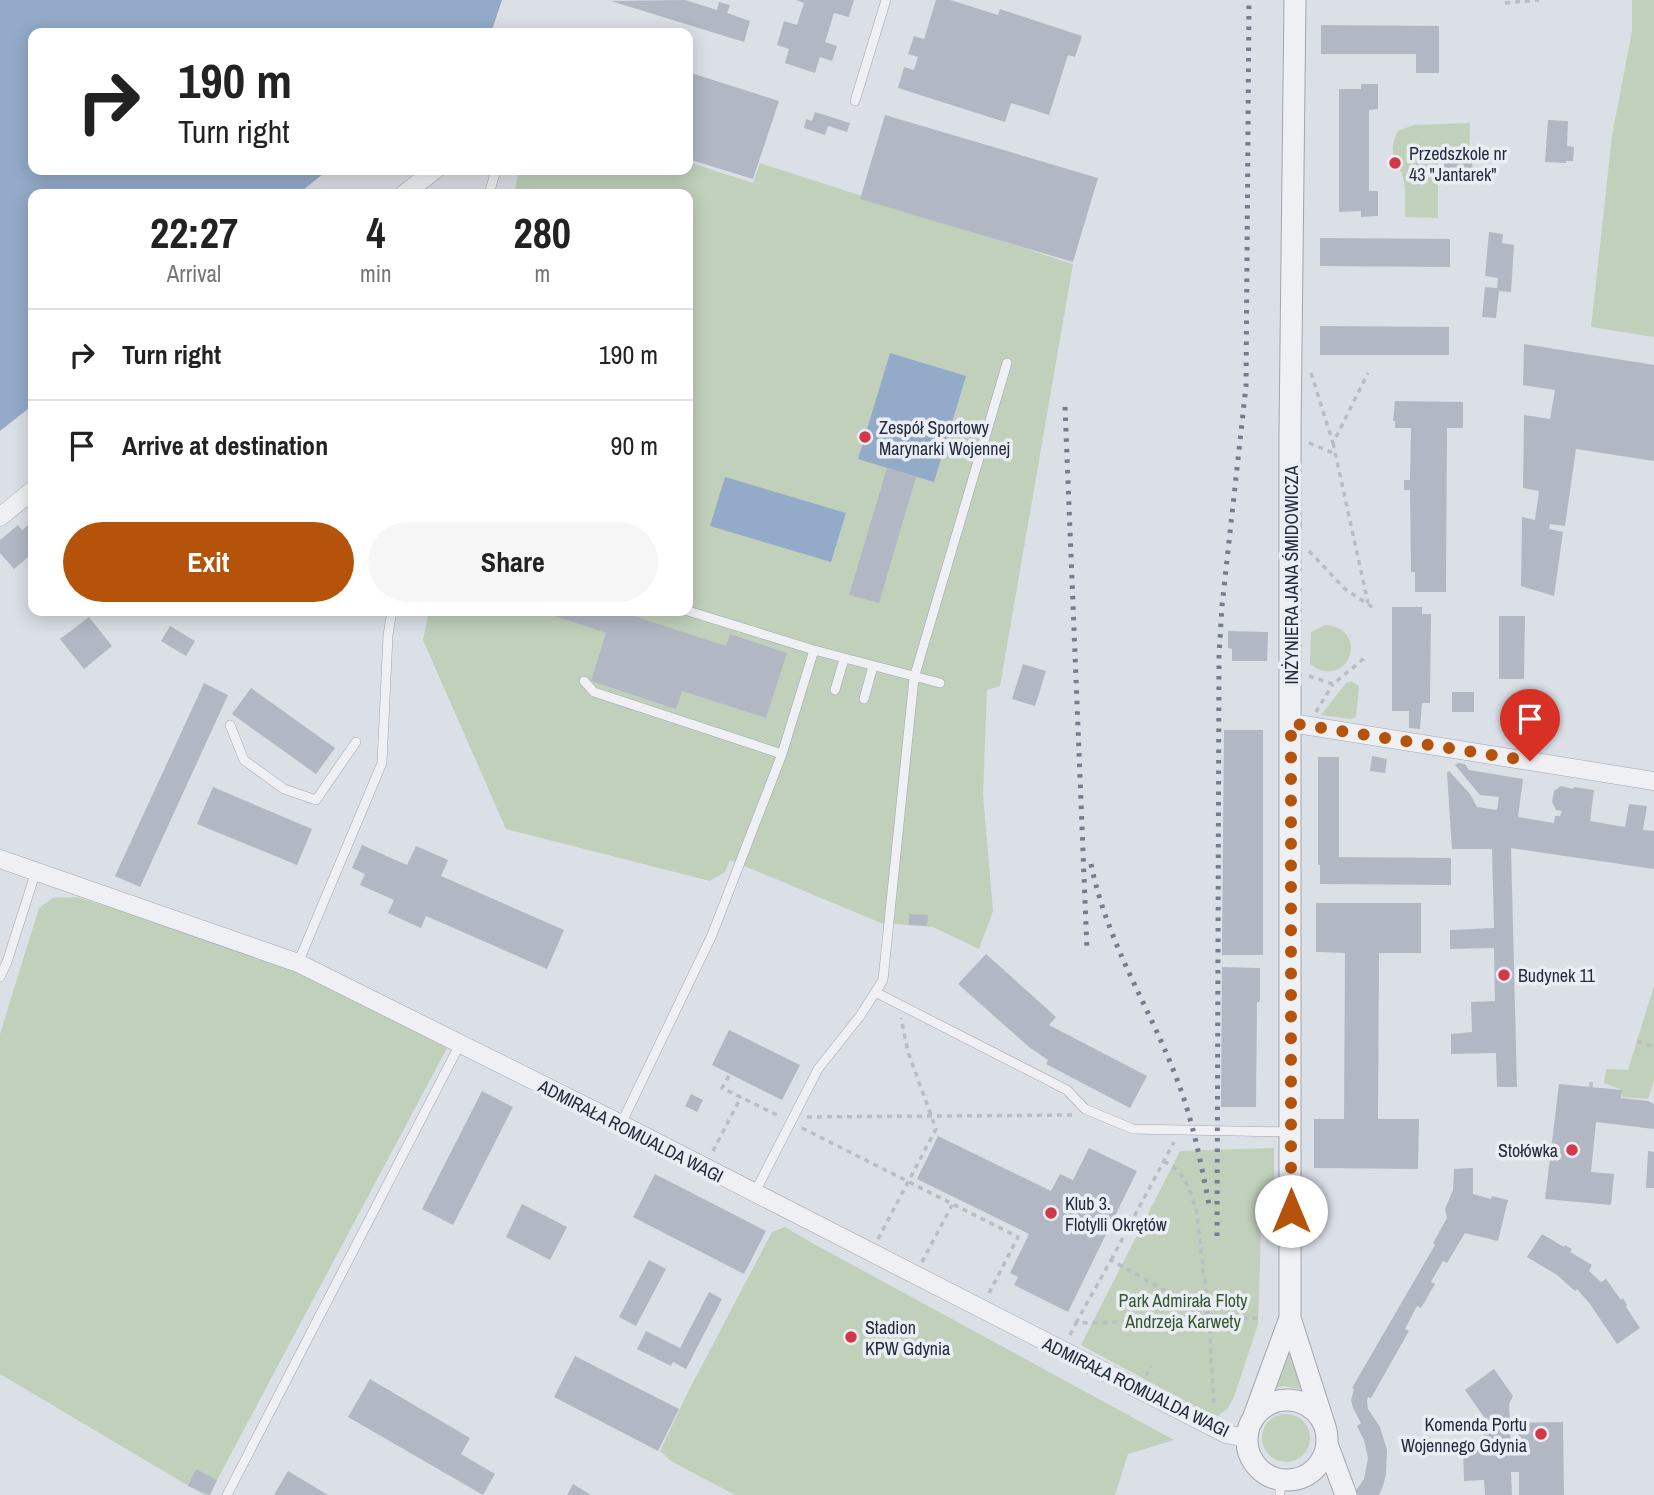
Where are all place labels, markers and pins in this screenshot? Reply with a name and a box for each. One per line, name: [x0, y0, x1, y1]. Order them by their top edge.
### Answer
place label: Przedszkole nr 43 "Jantarek": [1409, 141, 1507, 187]
marker: Przedszkole nr 43 "Jantarek": [1387, 155, 1403, 171]
place label: Zespół Sportowy Marynarki Wojennej: [879, 415, 1010, 461]
marker: Zespół Sportowy Marynarki Wojennej: [857, 429, 873, 445]
pin: [1500, 689, 1560, 761]
place label: Budynek 11: [1518, 963, 1596, 988]
marker: Budynek 11: [1496, 967, 1512, 983]
place label: Stołówka: [1498, 1138, 1558, 1163]
marker: Stołówka: [1564, 1142, 1580, 1158]
place label: Klub 3. Flotylli Okrętów: [1065, 1191, 1167, 1237]
marker: Klub 3. Flotylli Okrętów: [1043, 1205, 1059, 1221]
place label: Stadion KPW Gdynia: [865, 1315, 950, 1361]
marker: Stadion KPW Gdynia: [843, 1329, 859, 1345]
place label: Komenda Portu Wojennego Gdynia: [1401, 1412, 1527, 1458]
marker: Komenda Portu Wojennego Gdynia: [1533, 1426, 1549, 1442]

